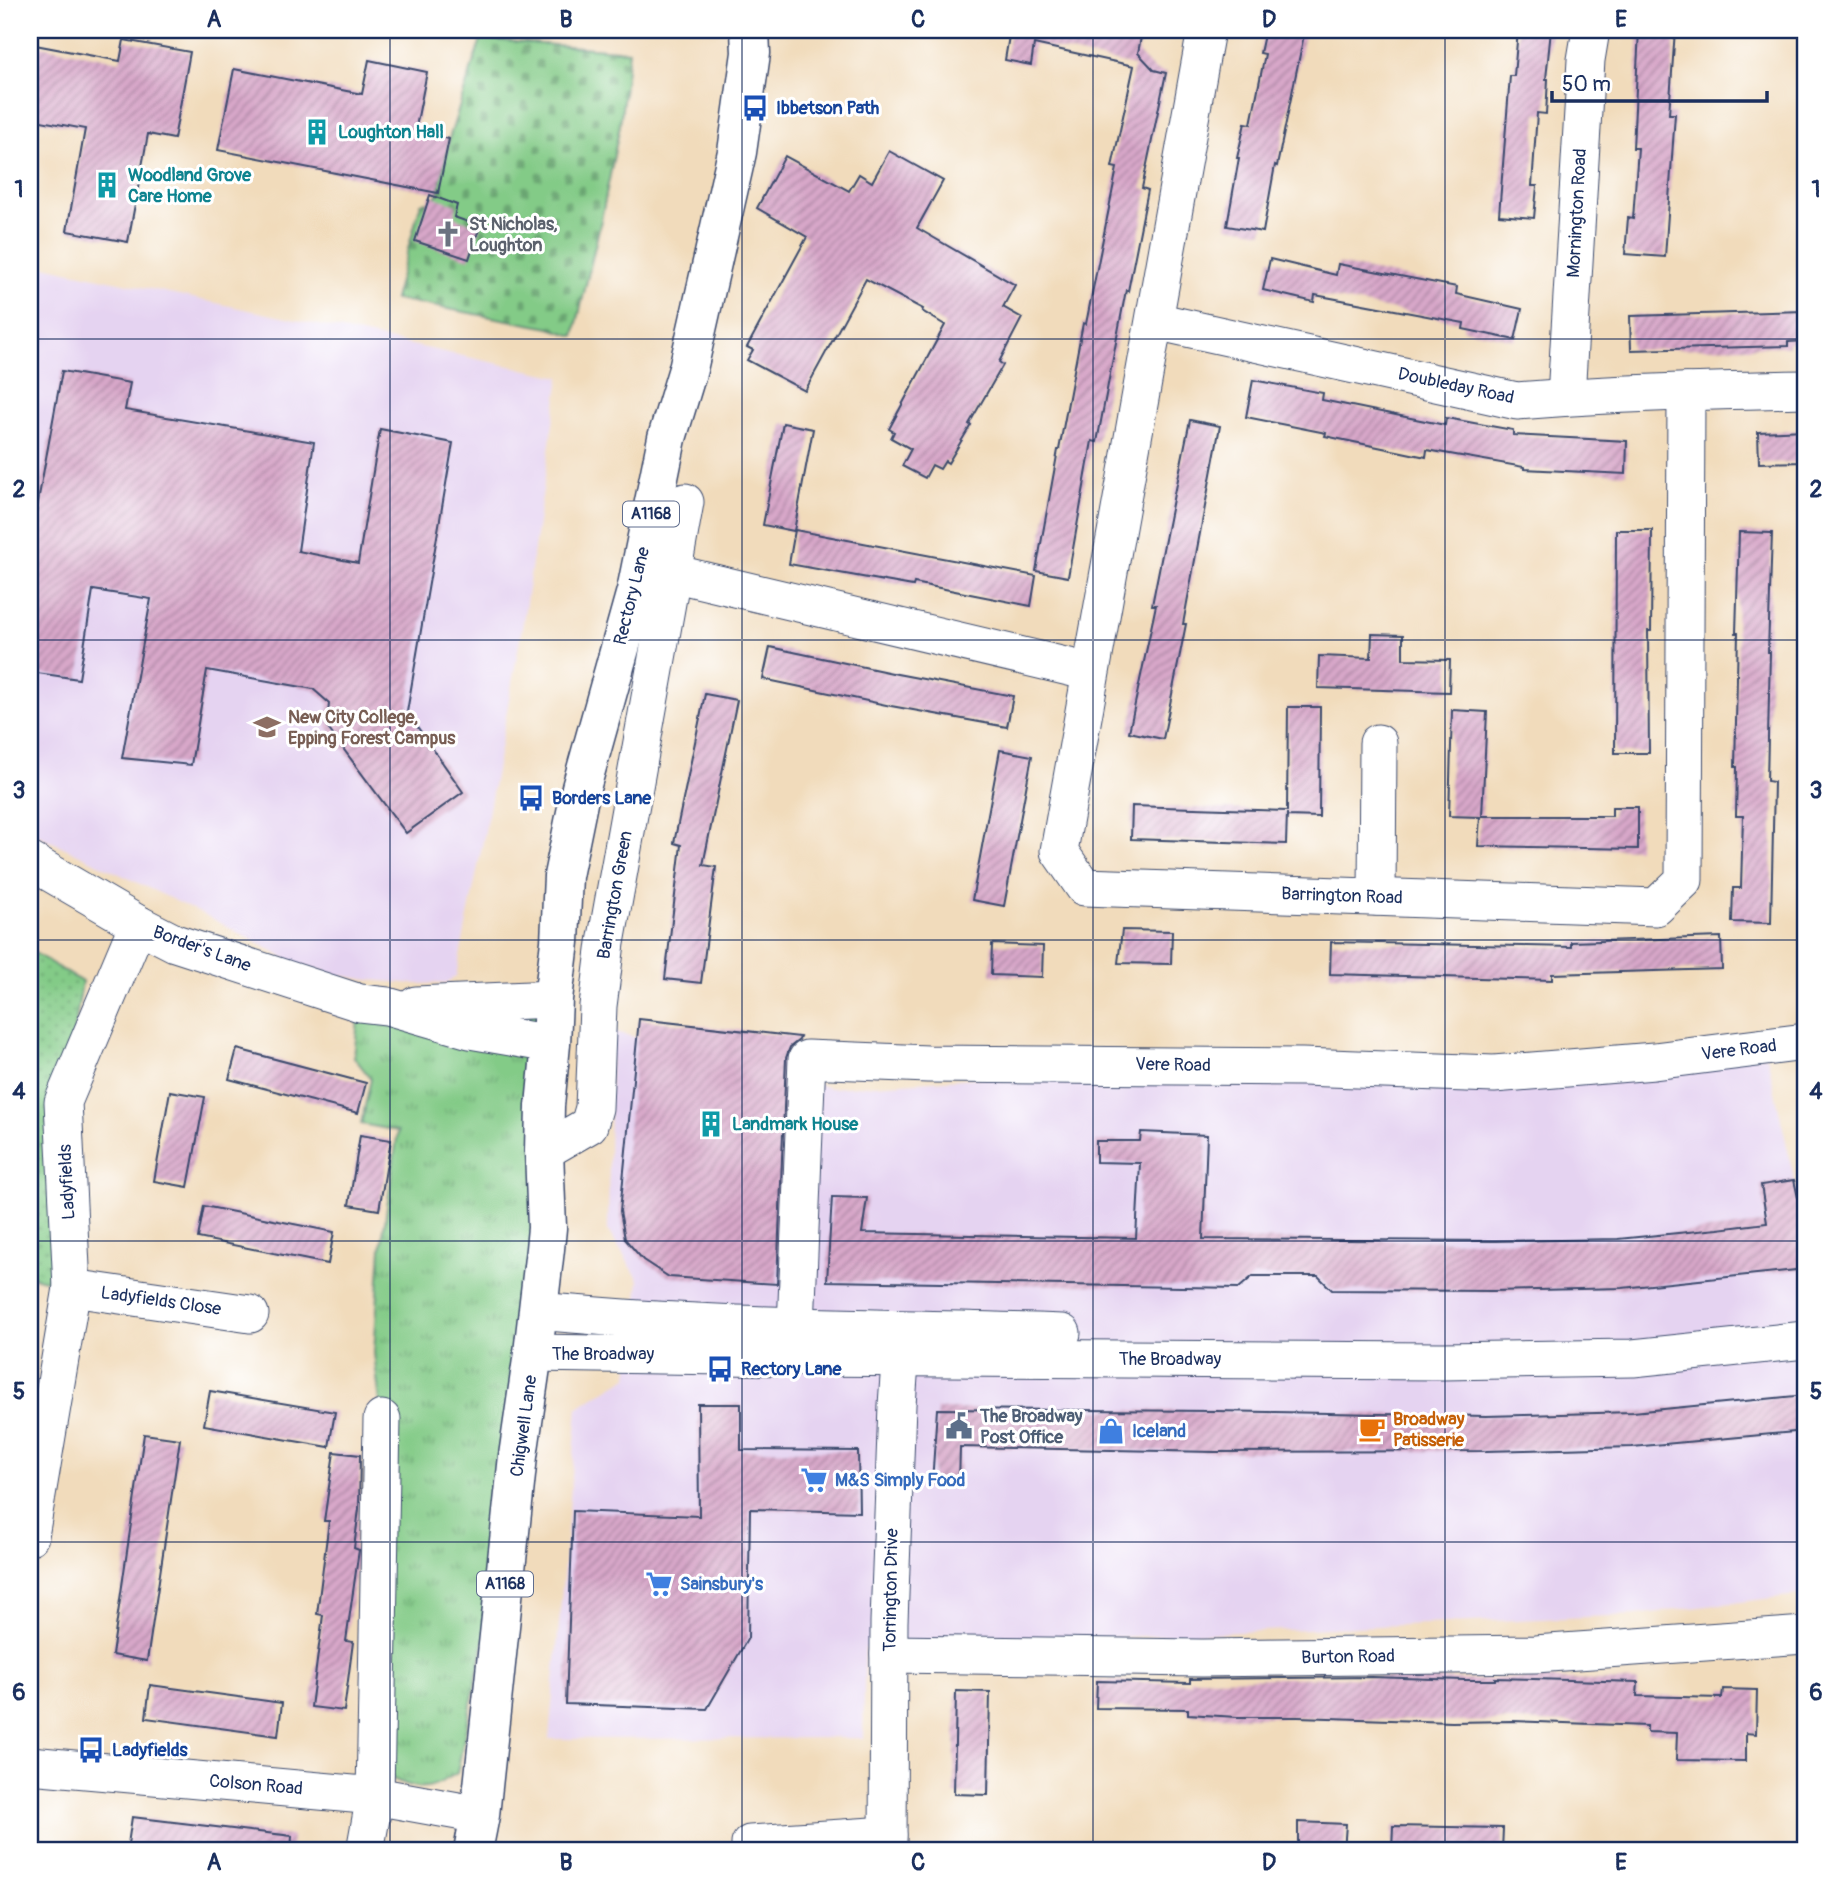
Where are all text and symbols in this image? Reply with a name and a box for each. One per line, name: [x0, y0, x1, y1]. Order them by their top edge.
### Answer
text: A: [207, 5, 222, 34]
text: B: [559, 5, 573, 34]
text: C: [911, 5, 925, 34]
text: D: [1262, 5, 1276, 34]
text: E: [1615, 5, 1627, 34]
scale bar: [1552, 60, 1767, 104]
text: 50 m: [1562, 71, 1611, 98]
bus stop icon: Ibbetson Path: [740, 93, 770, 123]
place label: Ibbetson Path: [776, 97, 880, 120]
building icon: Loughton Hall: [302, 117, 332, 147]
place label: Loughton Hall: [338, 121, 444, 144]
street label: Mornington Road: [1562, 148, 1592, 278]
place label: Woodland Grove Care Home: [128, 164, 252, 208]
building icon: Woodland Grove Care Home: [92, 170, 122, 200]
text: 1: [15, 175, 24, 204]
text: 1: [1812, 175, 1821, 204]
place label: St Nicholas, Loughton: [469, 213, 558, 257]
church icon: St Nicholas, Loughton: [433, 219, 463, 249]
street label: Doubleday Road: [1396, 362, 1516, 410]
text: 2: [13, 475, 26, 504]
text: 2: [1810, 475, 1823, 504]
road number: A1168: [623, 502, 679, 526]
street label: Rectory Lane: [609, 544, 655, 648]
place label: New City College, Epping Forest Campus: [288, 706, 456, 750]
school or university icon: New City College, Epping Forest Campus: [252, 712, 282, 742]
text: 3: [13, 776, 25, 805]
text: 3: [1810, 776, 1822, 805]
bus stop icon: Borders Lane: [516, 783, 546, 813]
place label: Borders Lane: [552, 787, 652, 810]
street label: Barrington Green: [592, 829, 638, 961]
street label: Barrington Road: [1281, 882, 1403, 910]
street label: Border's Lane: [150, 921, 254, 977]
street label: Vere Road: [1700, 1034, 1778, 1066]
street label: Vere Road: [1135, 1053, 1211, 1077]
text: 4: [12, 1077, 26, 1106]
text: 4: [1809, 1077, 1823, 1106]
building icon: Landmark House: [696, 1109, 726, 1139]
place label: Landmark House: [732, 1113, 859, 1136]
street label: Ladyfields: [54, 1144, 80, 1220]
street label: Ladyfields Close: [99, 1281, 223, 1321]
street label: The Broadway: [552, 1343, 655, 1366]
street label: The Broadway: [1119, 1348, 1222, 1371]
bus stop icon: Rectory Lane: [705, 1354, 735, 1384]
place label: Rectory Lane: [741, 1358, 843, 1381]
street label: Chigwell Lane: [505, 1374, 543, 1478]
text: 5: [13, 1377, 25, 1406]
text: 5: [1810, 1377, 1822, 1406]
place label: The Broadway Post Office: [979, 1405, 1083, 1449]
place label: Broadway Patisserie: [1393, 1408, 1465, 1452]
public building icon: The Broadway Post Office: [944, 1411, 974, 1441]
cafe icon: Broadway Patisserie: [1357, 1414, 1387, 1444]
shop icon: Iceland: [1096, 1416, 1126, 1446]
place label: Iceland: [1132, 1420, 1186, 1443]
supermarket icon: M&S Simply Food: [799, 1465, 829, 1495]
place label: M&S Simply Food: [835, 1469, 966, 1492]
street label: Torrington Drive: [878, 1528, 904, 1652]
supermarket icon: Sainsbury's: [644, 1569, 674, 1599]
road number: A1168: [477, 1572, 533, 1596]
place label: Sainsbury's: [680, 1573, 764, 1596]
street label: Burton Road: [1301, 1645, 1395, 1669]
text: 6: [12, 1678, 26, 1707]
text: 6: [1809, 1678, 1823, 1707]
bus stop icon: Ladyfields: [76, 1735, 106, 1765]
place label: Ladyfields: [112, 1739, 188, 1762]
street label: Colson Road: [208, 1769, 304, 1801]
text: A: [207, 1848, 222, 1877]
text: B: [559, 1848, 573, 1877]
text: C: [911, 1848, 925, 1877]
text: D: [1262, 1848, 1276, 1877]
text: E: [1615, 1848, 1627, 1877]

